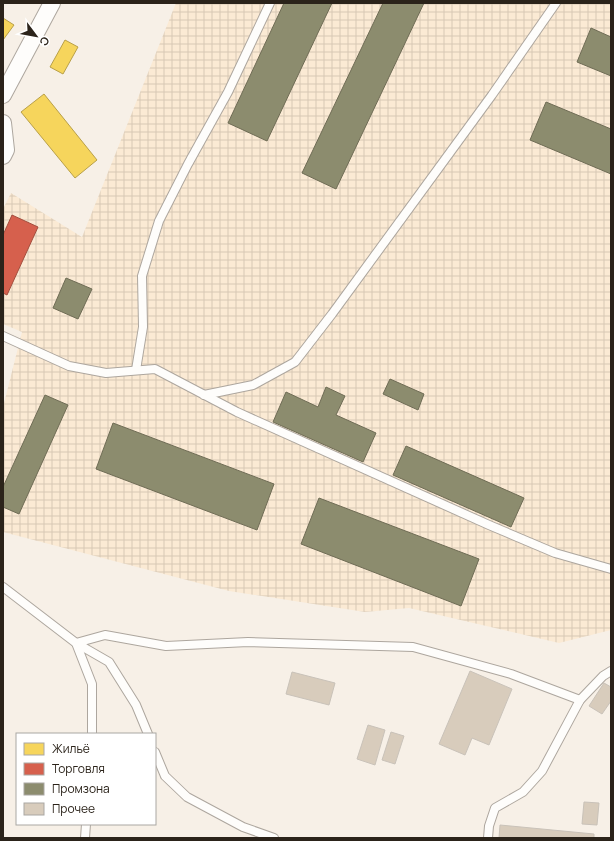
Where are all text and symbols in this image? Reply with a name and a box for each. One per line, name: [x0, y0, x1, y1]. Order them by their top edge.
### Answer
north arrow: [16, 16, 56, 56]
text: С: [36, 34, 53, 49]
legend: [16, 733, 156, 825]
text: Жильё: [52, 740, 90, 757]
text: Торговля: [52, 760, 105, 777]
text: Промзона: [52, 780, 110, 797]
text: Прочее: [52, 800, 95, 817]

